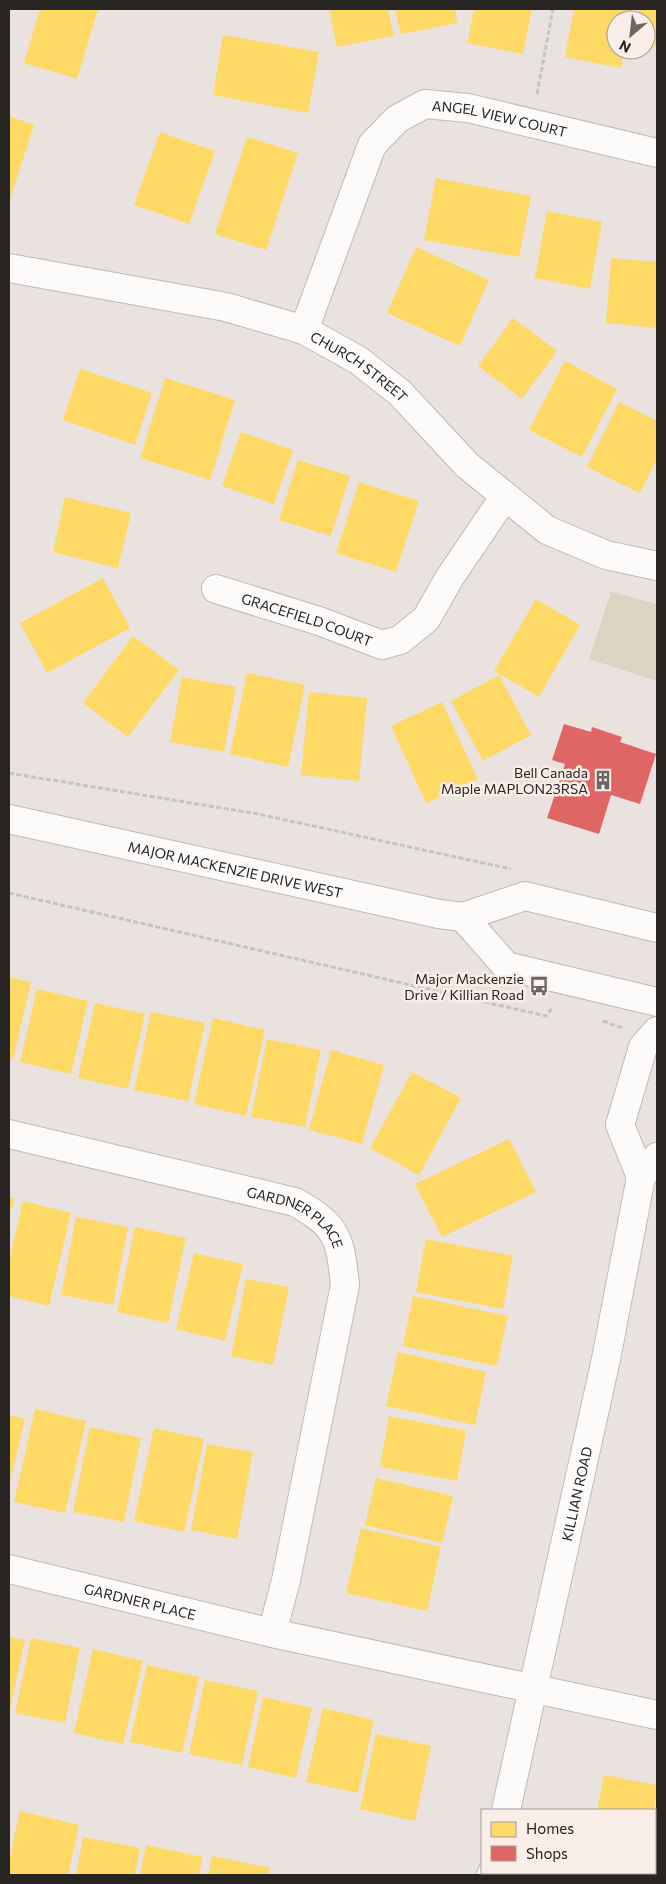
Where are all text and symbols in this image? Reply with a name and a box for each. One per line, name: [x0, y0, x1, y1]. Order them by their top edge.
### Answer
north arrow: [606, 10, 656, 60]
text: N: [616, 37, 633, 57]
street label: ANGEL VIEW COURT: [431, 96, 569, 140]
street label: CHURCH STREET: [308, 327, 412, 405]
street label: GRACEFIELD COURT: [240, 589, 375, 649]
place label: Bell Canada Maple MAPLON23RSA: [441, 764, 588, 797]
building icon: Bell Canada Maple MAPLON23RSA: [592, 769, 614, 791]
street label: MAJOR MACKENZIE DRIVE WEST: [127, 837, 345, 901]
place label: Major Mackenzie Drive / Killian Road: [404, 970, 524, 1003]
bus stop icon: Major Mackenzie Drive / Killian Road: [528, 975, 550, 997]
street label: GARDNER PLACE: [245, 1182, 347, 1250]
street label: KILLIAN ROAD: [557, 1445, 595, 1543]
street label: GARDNER PLACE: [83, 1579, 198, 1623]
legend: [481, 1809, 656, 1874]
text: Homes: [526, 1819, 574, 1837]
text: Shops: [526, 1844, 568, 1862]

